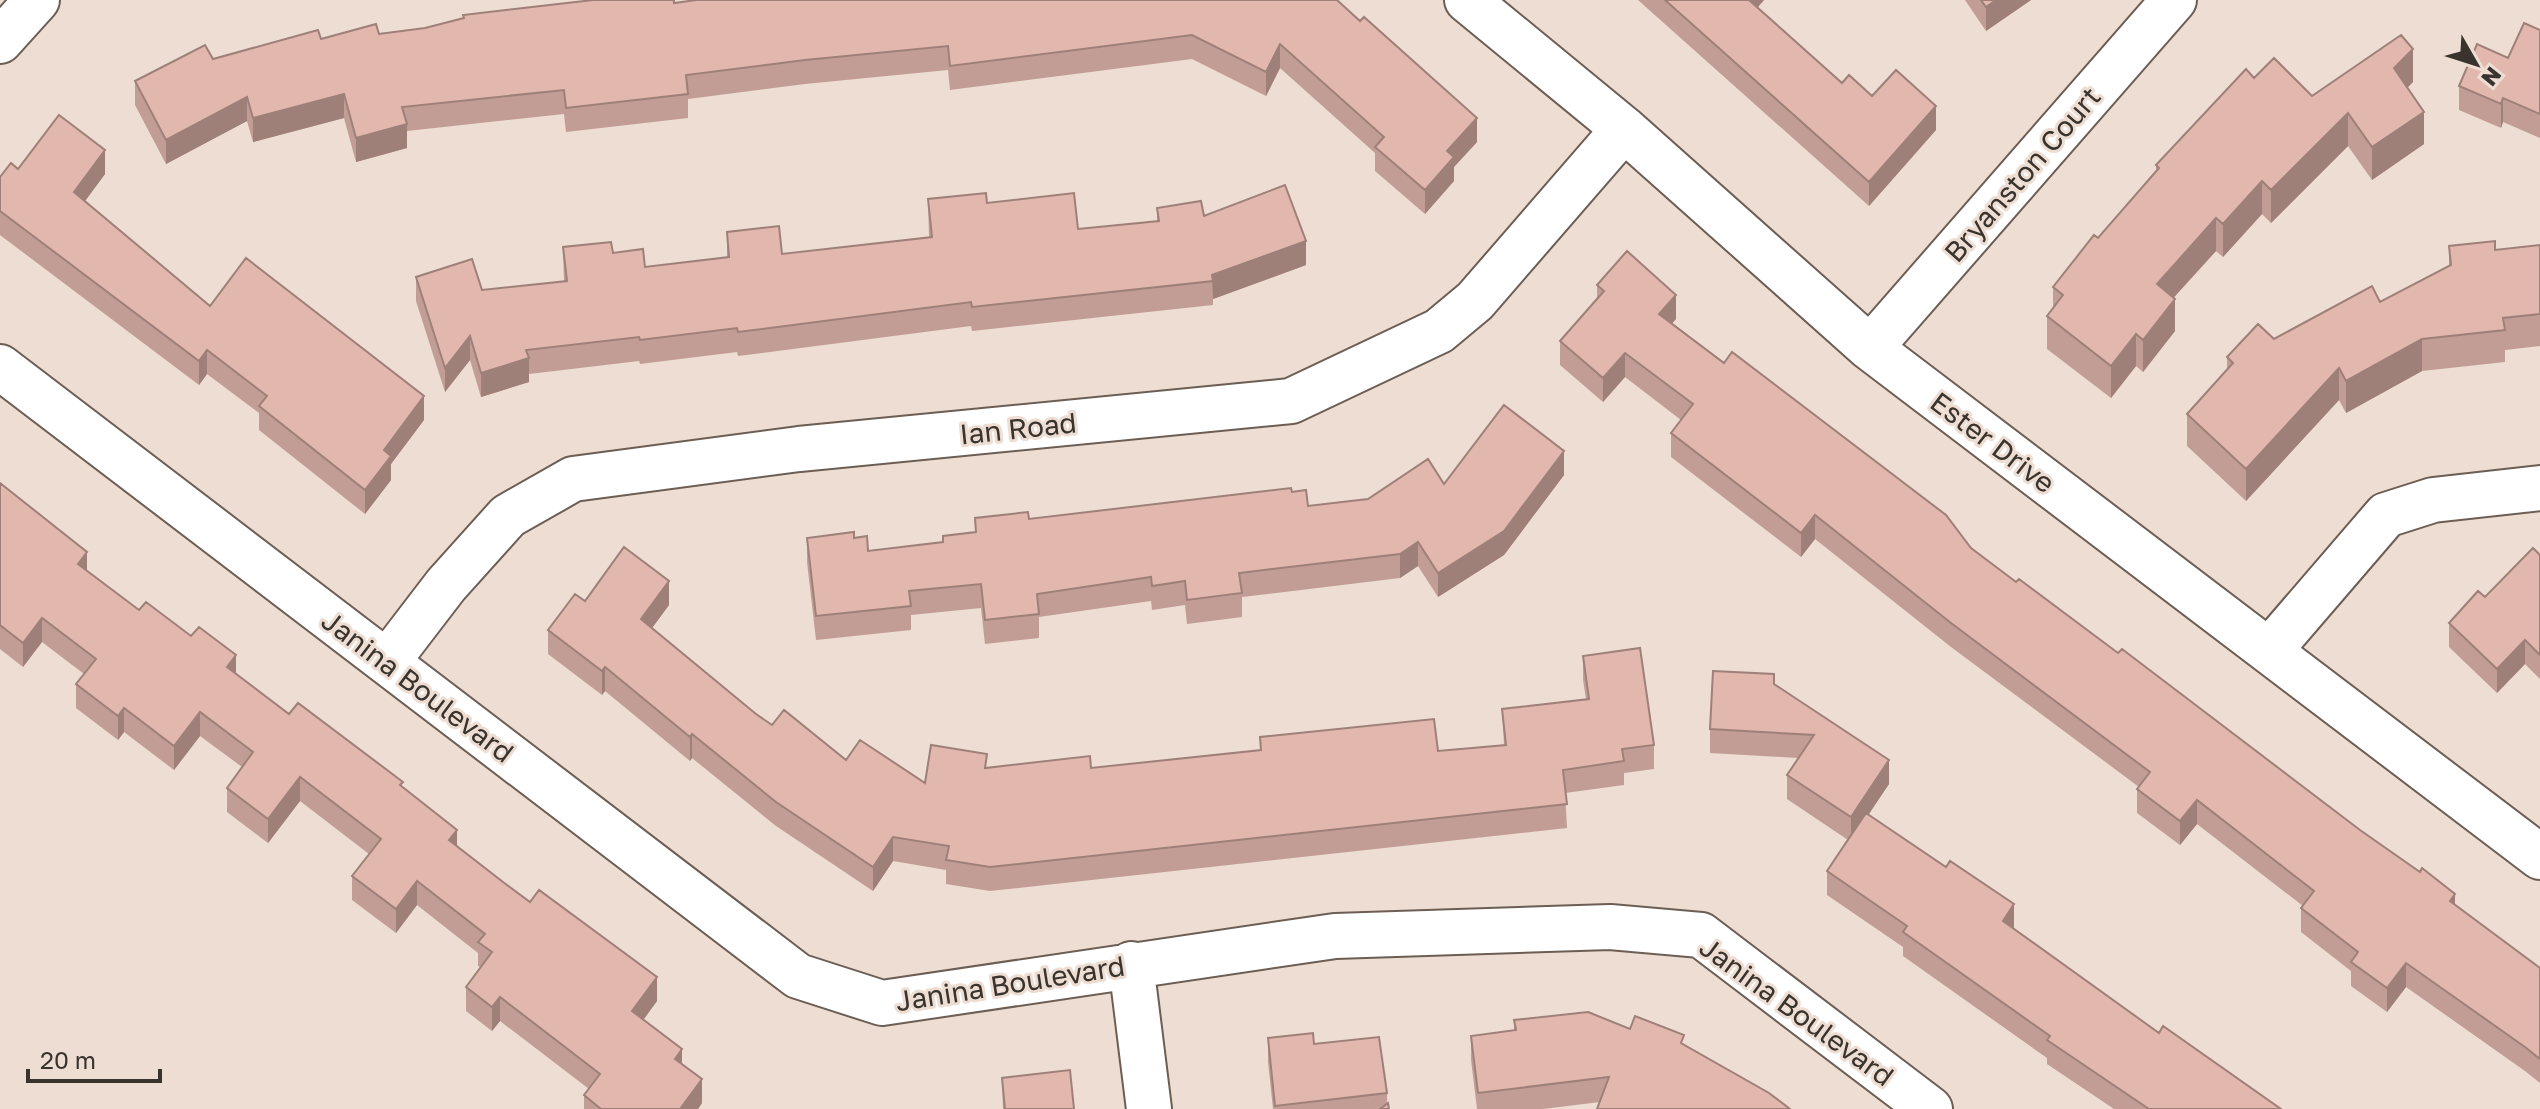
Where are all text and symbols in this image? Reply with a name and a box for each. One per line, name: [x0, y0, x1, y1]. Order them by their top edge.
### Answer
north arrow: [2436, 24, 2516, 104]
text: N: [2476, 62, 2508, 92]
street label: Bryanston Court: [1937, 80, 2107, 268]
street label: Ester Drive: [1925, 385, 2061, 499]
street label: Ian Road: [958, 405, 1078, 451]
street label: Janina Boulevard: [316, 603, 520, 769]
street label: Janina Boulevard: [1694, 930, 1900, 1092]
street label: Janina Boulevard: [893, 949, 1127, 1017]
scale bar: [28, 1033, 160, 1083]
text: 20 m: [40, 1045, 96, 1074]

